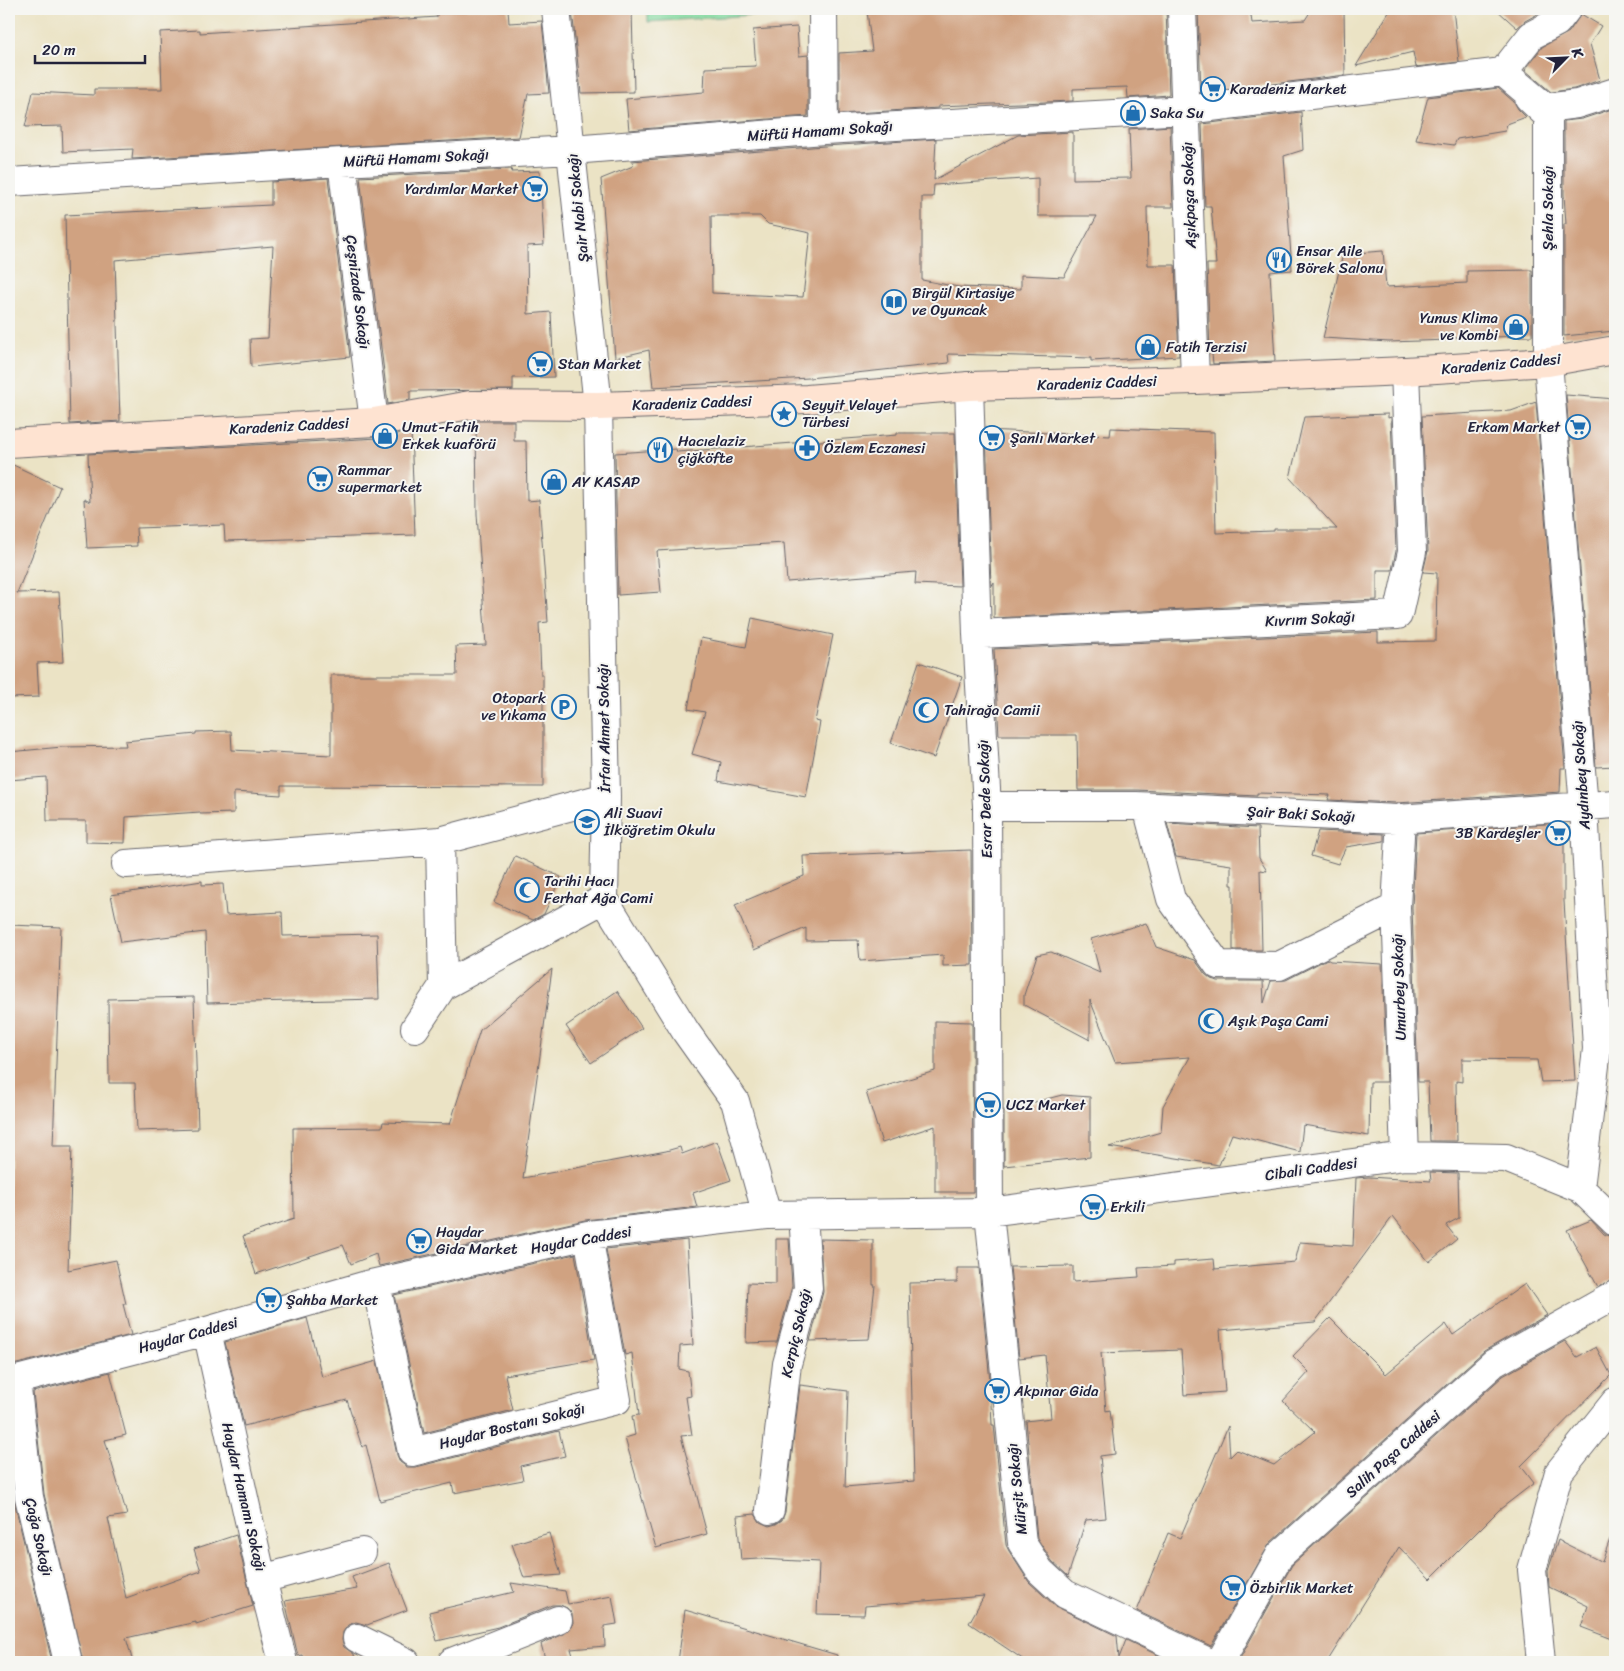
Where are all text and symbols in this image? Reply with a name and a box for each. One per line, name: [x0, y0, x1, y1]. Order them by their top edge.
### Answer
scale bar: [35, 32, 145, 64]
north arrow: [1542, 32, 1592, 82]
text: 20 m: [42, 37, 76, 63]
text: K: [1564, 43, 1591, 63]
supermarket icon: Karadeniz Market: [1200, 76, 1226, 102]
place label: Karadeniz Market: [1230, 76, 1347, 102]
shop icon: Saka Su: [1120, 100, 1146, 126]
place label: Saka Su: [1150, 100, 1204, 126]
street label: Müftü Hamamı Sokağı: [746, 113, 894, 149]
street label: Müftü Hamamı Sokağı: [342, 141, 490, 175]
street label: Aşıkpaşa Sokağı: [1174, 141, 1204, 250]
street label: Şair Nabi Sokağı: [559, 152, 597, 264]
street label: Şehla Sokağı: [1535, 166, 1561, 250]
place label: Yardımlar Market: [405, 176, 519, 202]
supermarket icon: Yardımlar Market: [522, 176, 548, 202]
street label: Çeşnizade Sokağı: [338, 234, 378, 350]
place label: Ensar Aile Börek Salonu: [1296, 238, 1384, 281]
restaurant icon: Ensar Aile Börek Salonu: [1266, 247, 1292, 273]
place label: Birgül Kirtasiye ve Oyuncak: [912, 280, 1015, 323]
library icon: Birgül Kirtasiye ve Oyuncak: [881, 289, 907, 315]
place label: Yunus Klima ve Kombi: [1420, 305, 1499, 348]
shop icon: Yunus Klima ve Kombi: [1503, 314, 1529, 340]
shop icon: Fatih Terzisi: [1135, 334, 1161, 360]
place label: Fatih Terzisi: [1166, 334, 1247, 360]
street label: Karadeniz Caddesi: [1440, 346, 1563, 382]
supermarket icon: Stan Market: [527, 351, 553, 377]
place label: Stan Market: [558, 351, 642, 377]
street label: Karadeniz Caddesi: [1037, 368, 1158, 398]
street label: Karadeniz Caddesi: [632, 388, 753, 418]
place label: Seyyit Velayet Türbesi: [802, 392, 898, 435]
place icon: Seyyit Velayet Türbesi: [771, 401, 797, 427]
street label: Karadeniz Caddesi: [229, 410, 350, 442]
place label: Umut-Fatih Erkek kuaförü: [402, 414, 497, 457]
place label: Erkam Market: [1467, 414, 1561, 440]
supermarket icon: Erkam Market: [1565, 414, 1591, 440]
shop icon: Umut-Fatih Erkek kuaförü: [372, 423, 398, 449]
supermarket icon: Şanlı Market: [979, 425, 1005, 451]
place label: Şanlı Market: [1010, 425, 1096, 451]
place label: Hacıelaziz çiğköfte: [678, 428, 747, 471]
pharmacy icon: Özlem Eczanesi: [794, 435, 820, 461]
place label: Özlem Eczanesi: [824, 435, 926, 461]
restaurant icon: Hacıelaziz çiğköfte: [647, 437, 673, 463]
place label: Rammar supermarket: [337, 457, 423, 500]
supermarket icon: Rammar supermarket: [307, 466, 333, 492]
shop icon: AY KASAP: [541, 469, 567, 495]
place label: AY KASAP: [571, 469, 640, 495]
street label: Kıvrım Sokağı: [1264, 604, 1356, 634]
street label: İrfan Ahmet Sokağı: [590, 663, 618, 794]
place label: Otopark ve Yıkama: [481, 685, 547, 728]
parking icon: Otopark ve Yıkama: [551, 694, 577, 720]
mosque icon: Tahirağa Camii: [913, 697, 939, 723]
place label: Tahirağa Camii: [944, 697, 1041, 723]
street label: Aydınbey Sokağı: [1564, 720, 1598, 831]
street label: Esrar Dede Sokağı: [970, 739, 1000, 859]
street label: Şair Baki Sokağı: [1246, 798, 1356, 830]
place label: Ali Suavi İlköğretim Okulu: [603, 800, 715, 843]
school or university icon: Ali Suavi İlköğretim Okulu: [574, 809, 600, 835]
place label: 3B Kardeşler: [1455, 820, 1541, 846]
supermarket icon: 3B Kardeşler: [1545, 820, 1571, 846]
place label: Tarihi Hacı Ferhat Ağa Cami: [544, 868, 654, 911]
mosque icon: Tarihi Hacı Ferhat Ağa Cami: [514, 877, 540, 903]
street label: Umurbey Sokağı: [1384, 933, 1414, 1041]
mosque icon: Aşık Paşa Cami: [1198, 1008, 1224, 1034]
place label: Aşık Paşa Cami: [1227, 1008, 1329, 1034]
supermarket icon: UCZ Market: [975, 1092, 1001, 1118]
place label: UCZ Market: [1006, 1092, 1086, 1118]
street label: Cibali Caddesi: [1263, 1150, 1360, 1188]
supermarket icon: Erkili: [1080, 1194, 1106, 1220]
place label: Erkili: [1110, 1194, 1146, 1220]
street label: Haydar Caddesi: [528, 1218, 634, 1262]
place label: Haydar Gida Market: [436, 1219, 518, 1262]
supermarket icon: Haydar Gida Market: [406, 1228, 432, 1254]
street label: Kerpiç Sokağı: [773, 1286, 819, 1380]
supermarket icon: Şahba Market: [256, 1287, 282, 1313]
place label: Şahba Market: [286, 1287, 379, 1313]
street label: Haydar Caddesi: [135, 1309, 242, 1361]
supermarket icon: Akpınar Gida: [984, 1378, 1010, 1404]
place label: Akpınar Gida: [1013, 1378, 1099, 1404]
street label: Haydar Bostanı Sokağı: [436, 1395, 588, 1457]
street label: Salih Paşa Caddesi: [1339, 1403, 1448, 1504]
street label: Haydar Hamamı Sokağı: [214, 1420, 274, 1574]
street label: Mürşit Sokağı: [999, 1442, 1035, 1536]
street label: Çağa Sokağı: [17, 1495, 61, 1579]
supermarket icon: Özbirlik Market: [1220, 1575, 1246, 1601]
place label: Özbirlik Market: [1250, 1575, 1354, 1601]

